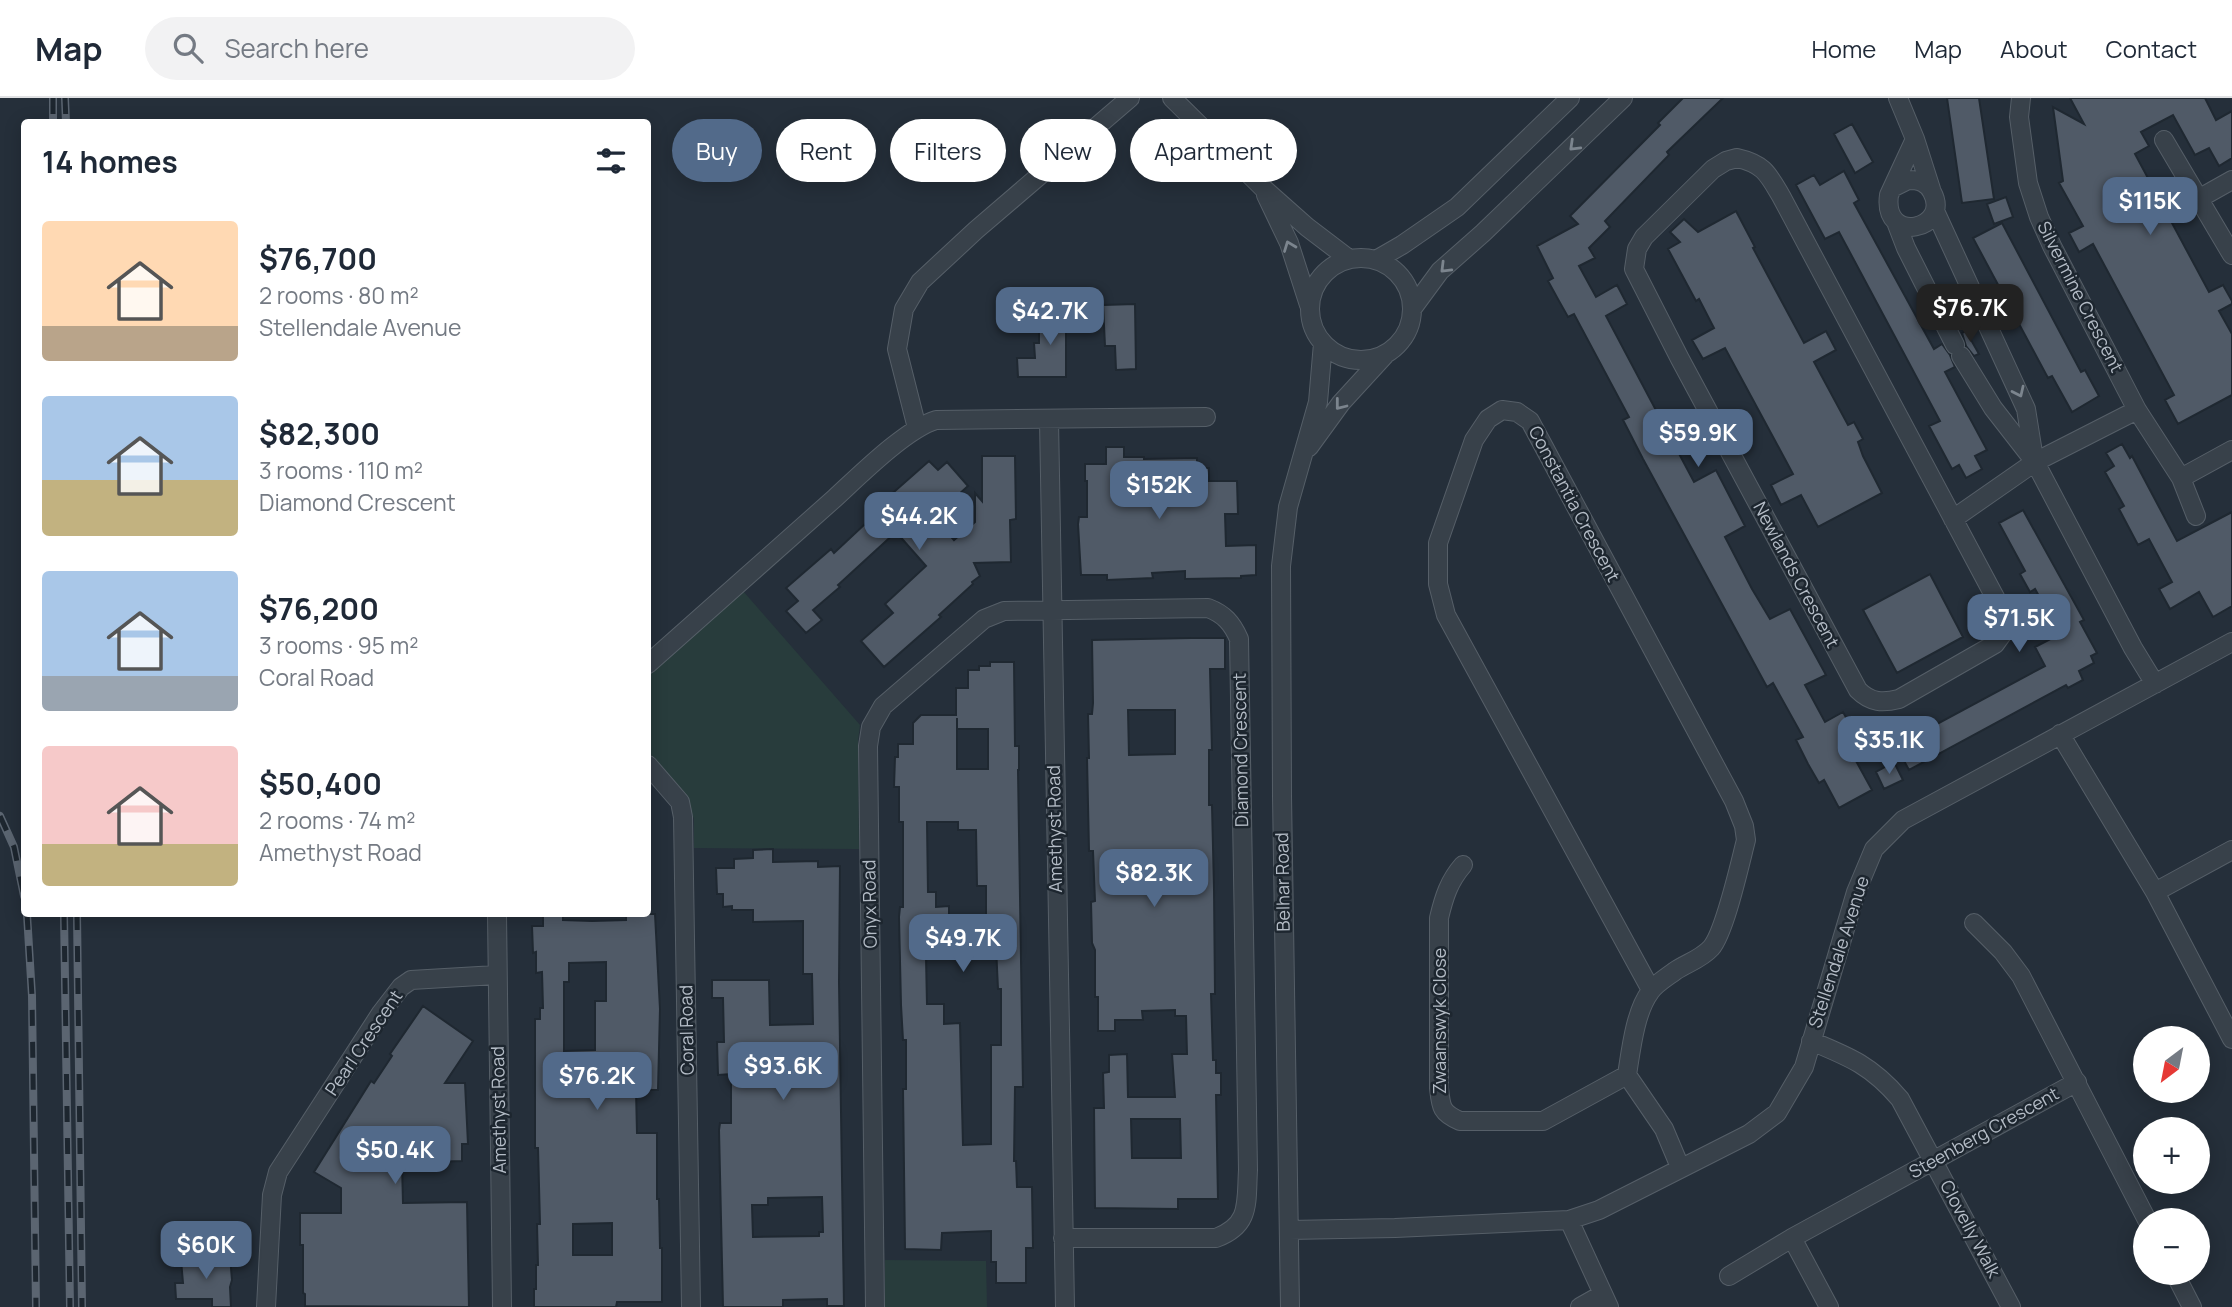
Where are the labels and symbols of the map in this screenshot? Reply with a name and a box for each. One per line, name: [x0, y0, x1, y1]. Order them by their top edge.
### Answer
one-way arrow: [1570, 138, 1583, 151]
pin: $115K: [2101, 178, 2199, 237]
street label: Silvermine Crescent: [2032, 217, 2129, 376]
one-way arrow: [1284, 241, 1298, 253]
one-way arrow: [1440, 260, 1453, 273]
pin: $76.7K: [1913, 285, 2027, 344]
pin: $42.7K: [993, 288, 1107, 347]
one-way arrow: [2011, 385, 2025, 398]
one-way arrow: [1336, 397, 1349, 409]
pin: $59.9K: [1641, 410, 1755, 469]
street label: Constantia Crescent: [1524, 421, 1626, 586]
pin: $152K: [1110, 462, 1208, 521]
pin: $44.2K: [862, 492, 976, 552]
street label: Newlands Crescent: [1748, 497, 1845, 652]
pin: $71.5K: [1962, 594, 2076, 654]
street label: Diamond Crescent: [1227, 673, 1253, 827]
pin: $35.1K: [1832, 716, 1946, 776]
street label: Amethyst Road: [1041, 765, 1067, 893]
street label: Belhar Road: [1269, 832, 1295, 932]
pin: $82.3K: [1097, 850, 1211, 909]
street label: Onyx Road: [856, 860, 882, 949]
street label: Stellendale Avenue: [1802, 873, 1874, 1031]
pin: $49.7K: [906, 914, 1020, 974]
street label: Zwaanswyk Close: [1427, 948, 1451, 1094]
street label: Pearl Crescent: [319, 985, 407, 1100]
street label: Coral Road: [673, 985, 699, 1075]
north arrow: [2133, 1026, 2210, 1102]
pin: $93.6K: [726, 1042, 840, 1102]
street label: Amethyst Road: [485, 1046, 511, 1174]
pin: $76.2K: [540, 1052, 654, 1112]
street label: Steenberg Crescent: [1904, 1081, 2063, 1183]
pin: $50.4K: [338, 1126, 452, 1186]
street label: Clovelly Walk: [1935, 1176, 2007, 1282]
pin: $60K: [165, 1222, 247, 1281]

